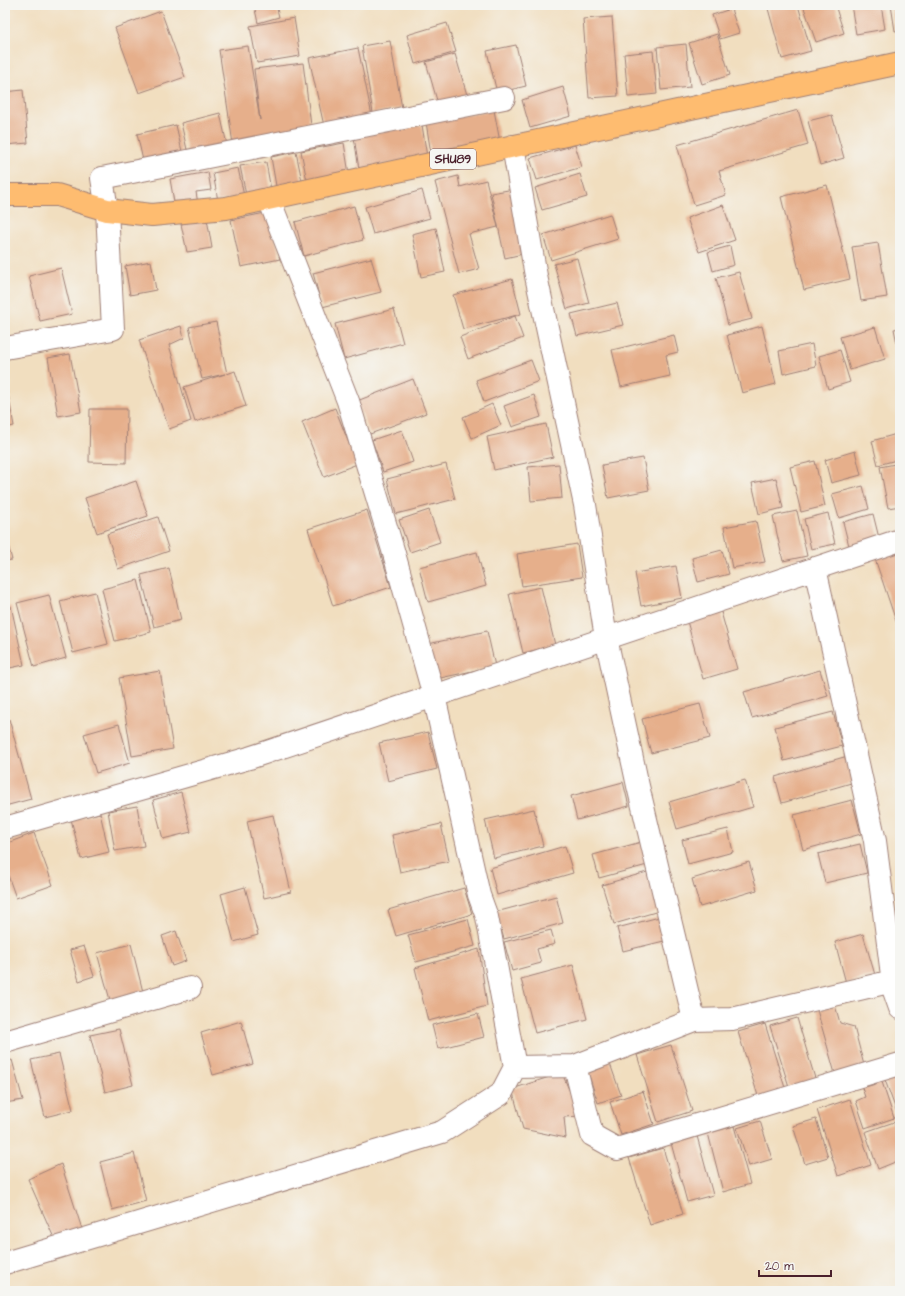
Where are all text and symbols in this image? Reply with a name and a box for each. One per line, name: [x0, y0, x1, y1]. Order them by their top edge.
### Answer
road number: SHU89: [430, 149, 476, 169]
scale bar: [759, 1252, 831, 1278]
text: 20 m: [765, 1258, 794, 1275]

